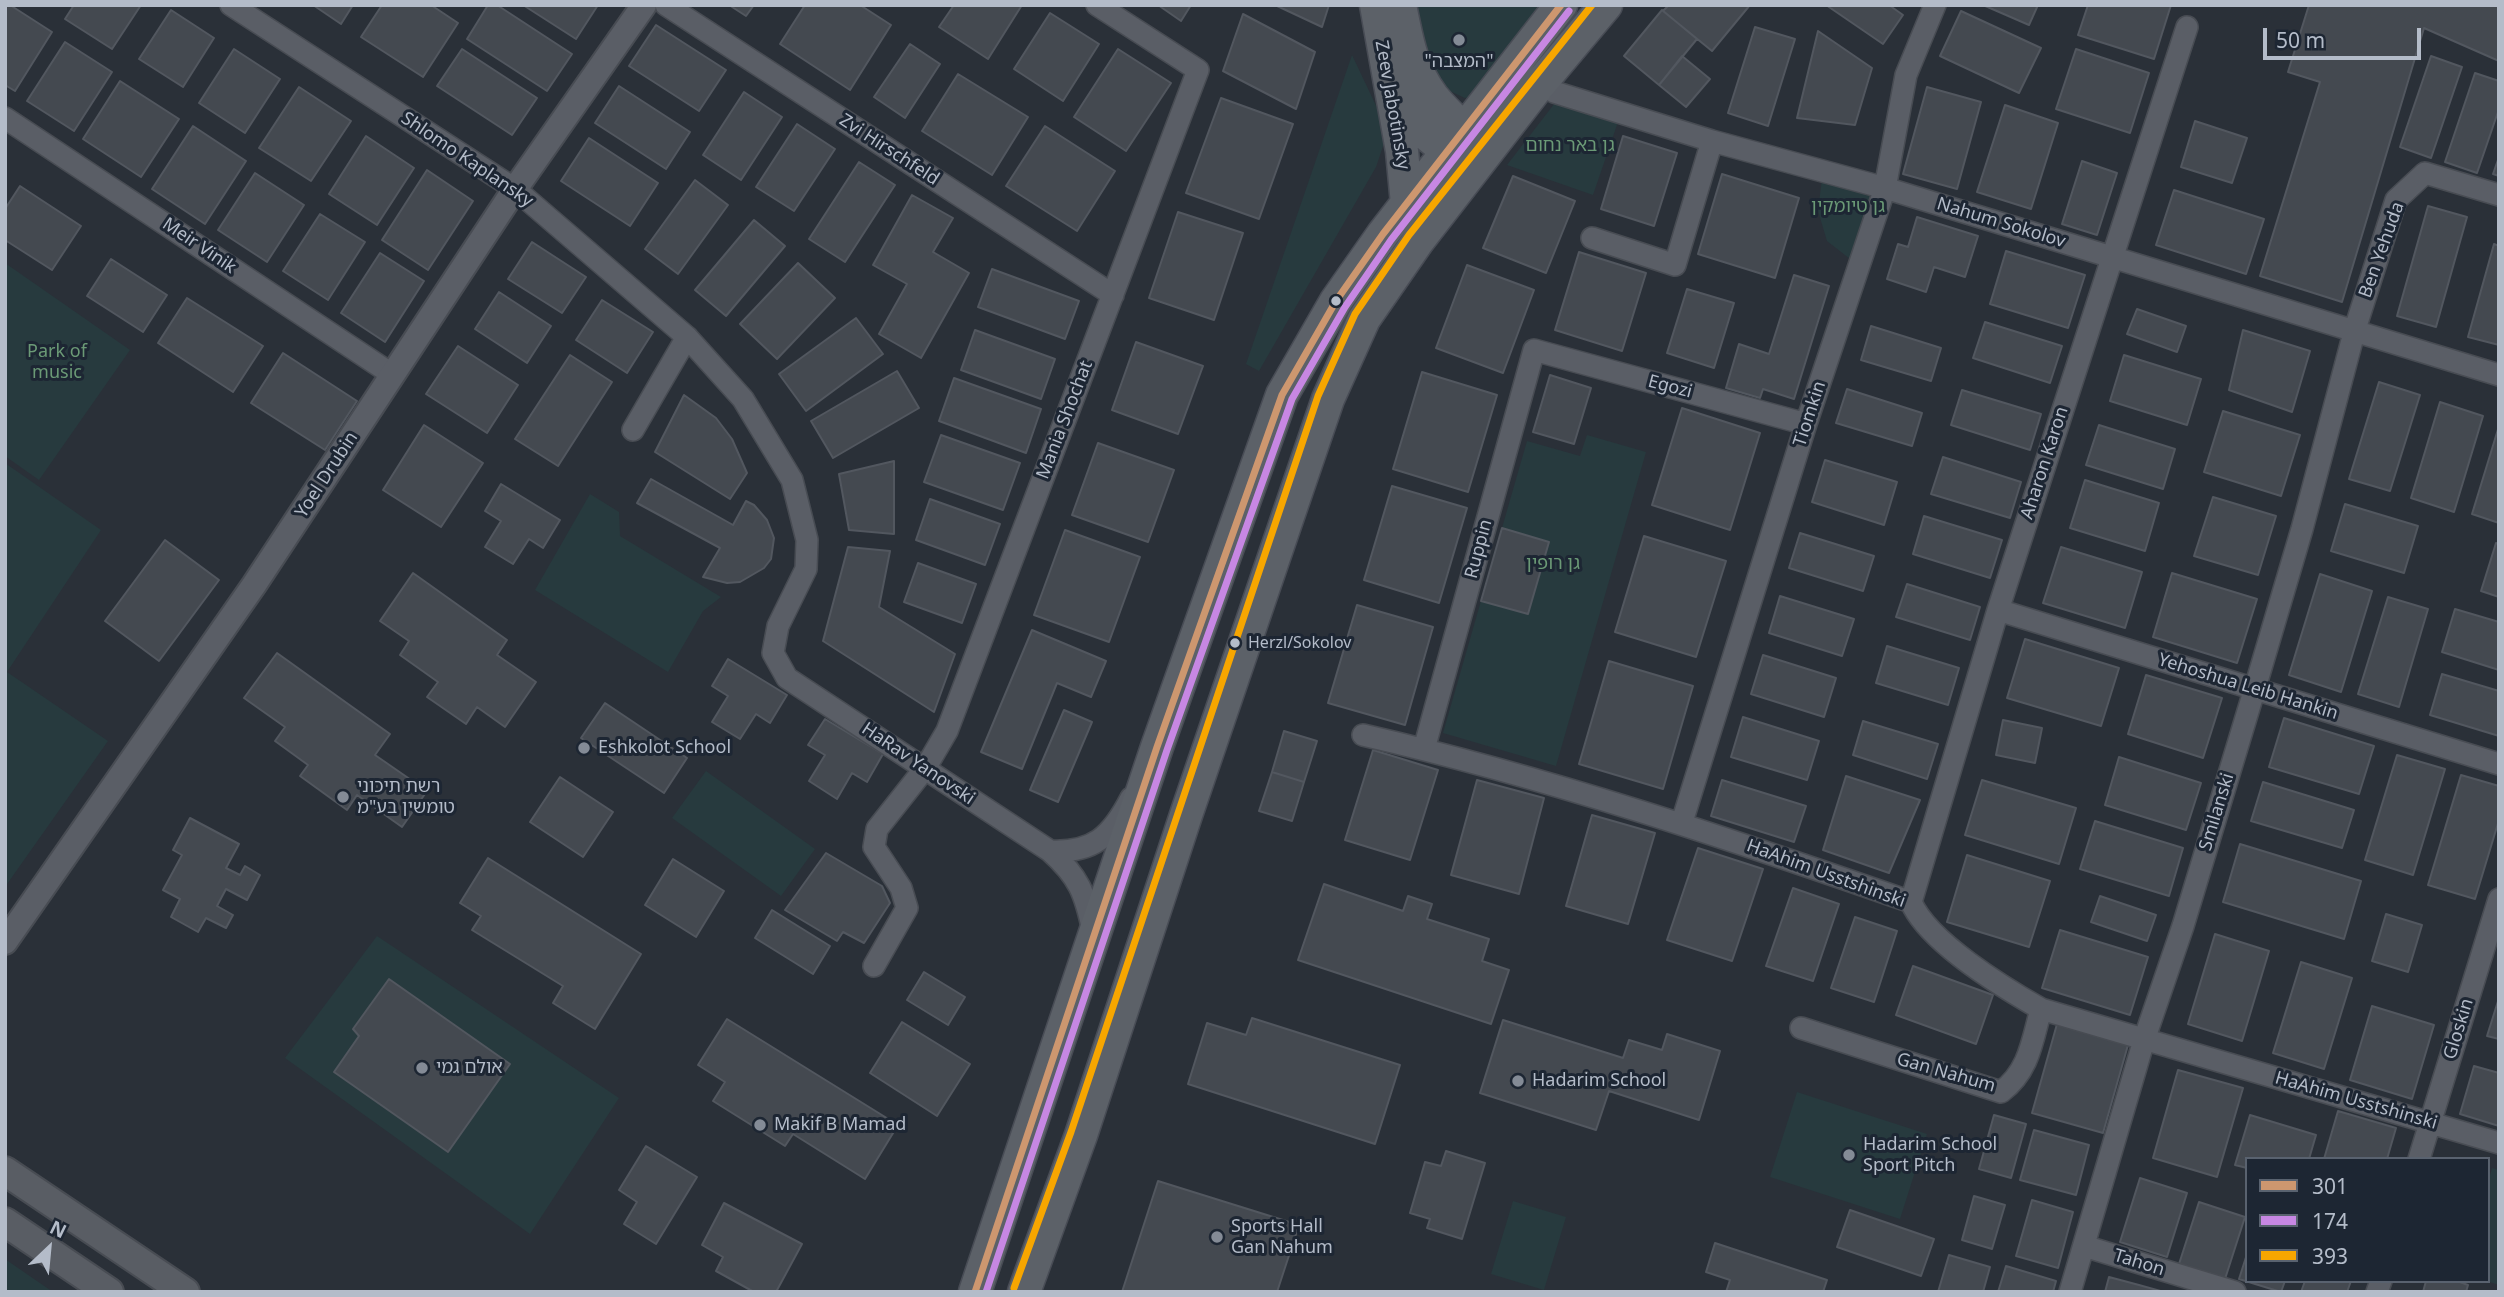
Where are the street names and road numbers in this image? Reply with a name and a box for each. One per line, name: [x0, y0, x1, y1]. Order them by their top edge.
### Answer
street label: Zeev Jabotinsky: [1370, 39, 1414, 171]
street label: Shlomo Kaplansky: [397, 108, 537, 212]
street label: Zvi Hirschfeld: [835, 110, 943, 190]
street label: Nahum Sokolov: [1934, 193, 2068, 253]
street label: Ben Yehuda: [2355, 199, 2409, 301]
street label: Meir Vinik: [158, 214, 240, 278]
street label: Mania Shochat: [1032, 358, 1098, 482]
street label: Egozi: [1646, 371, 1694, 403]
street label: Tiomkin: [1789, 378, 1831, 450]
street label: Aharon Karon: [2017, 404, 2073, 522]
street label: Yoel Drubin: [291, 428, 363, 522]
street label: Ruppin: [1461, 517, 1497, 581]
street label: Yehoshua Leib Hankin: [2155, 649, 2341, 725]
street label: HaRav Yanovski: [857, 718, 979, 810]
street label: Smilanski: [2195, 771, 2239, 853]
street label: HaAhim Usstshinski: [1744, 835, 1908, 913]
street label: Gloskin: [2440, 996, 2478, 1062]
street label: Gan Nahum: [1894, 1049, 1998, 1097]
street label: HaAhim Usstshinski: [2273, 1068, 2439, 1134]
street label: Tahon: [2111, 1245, 2167, 1281]

